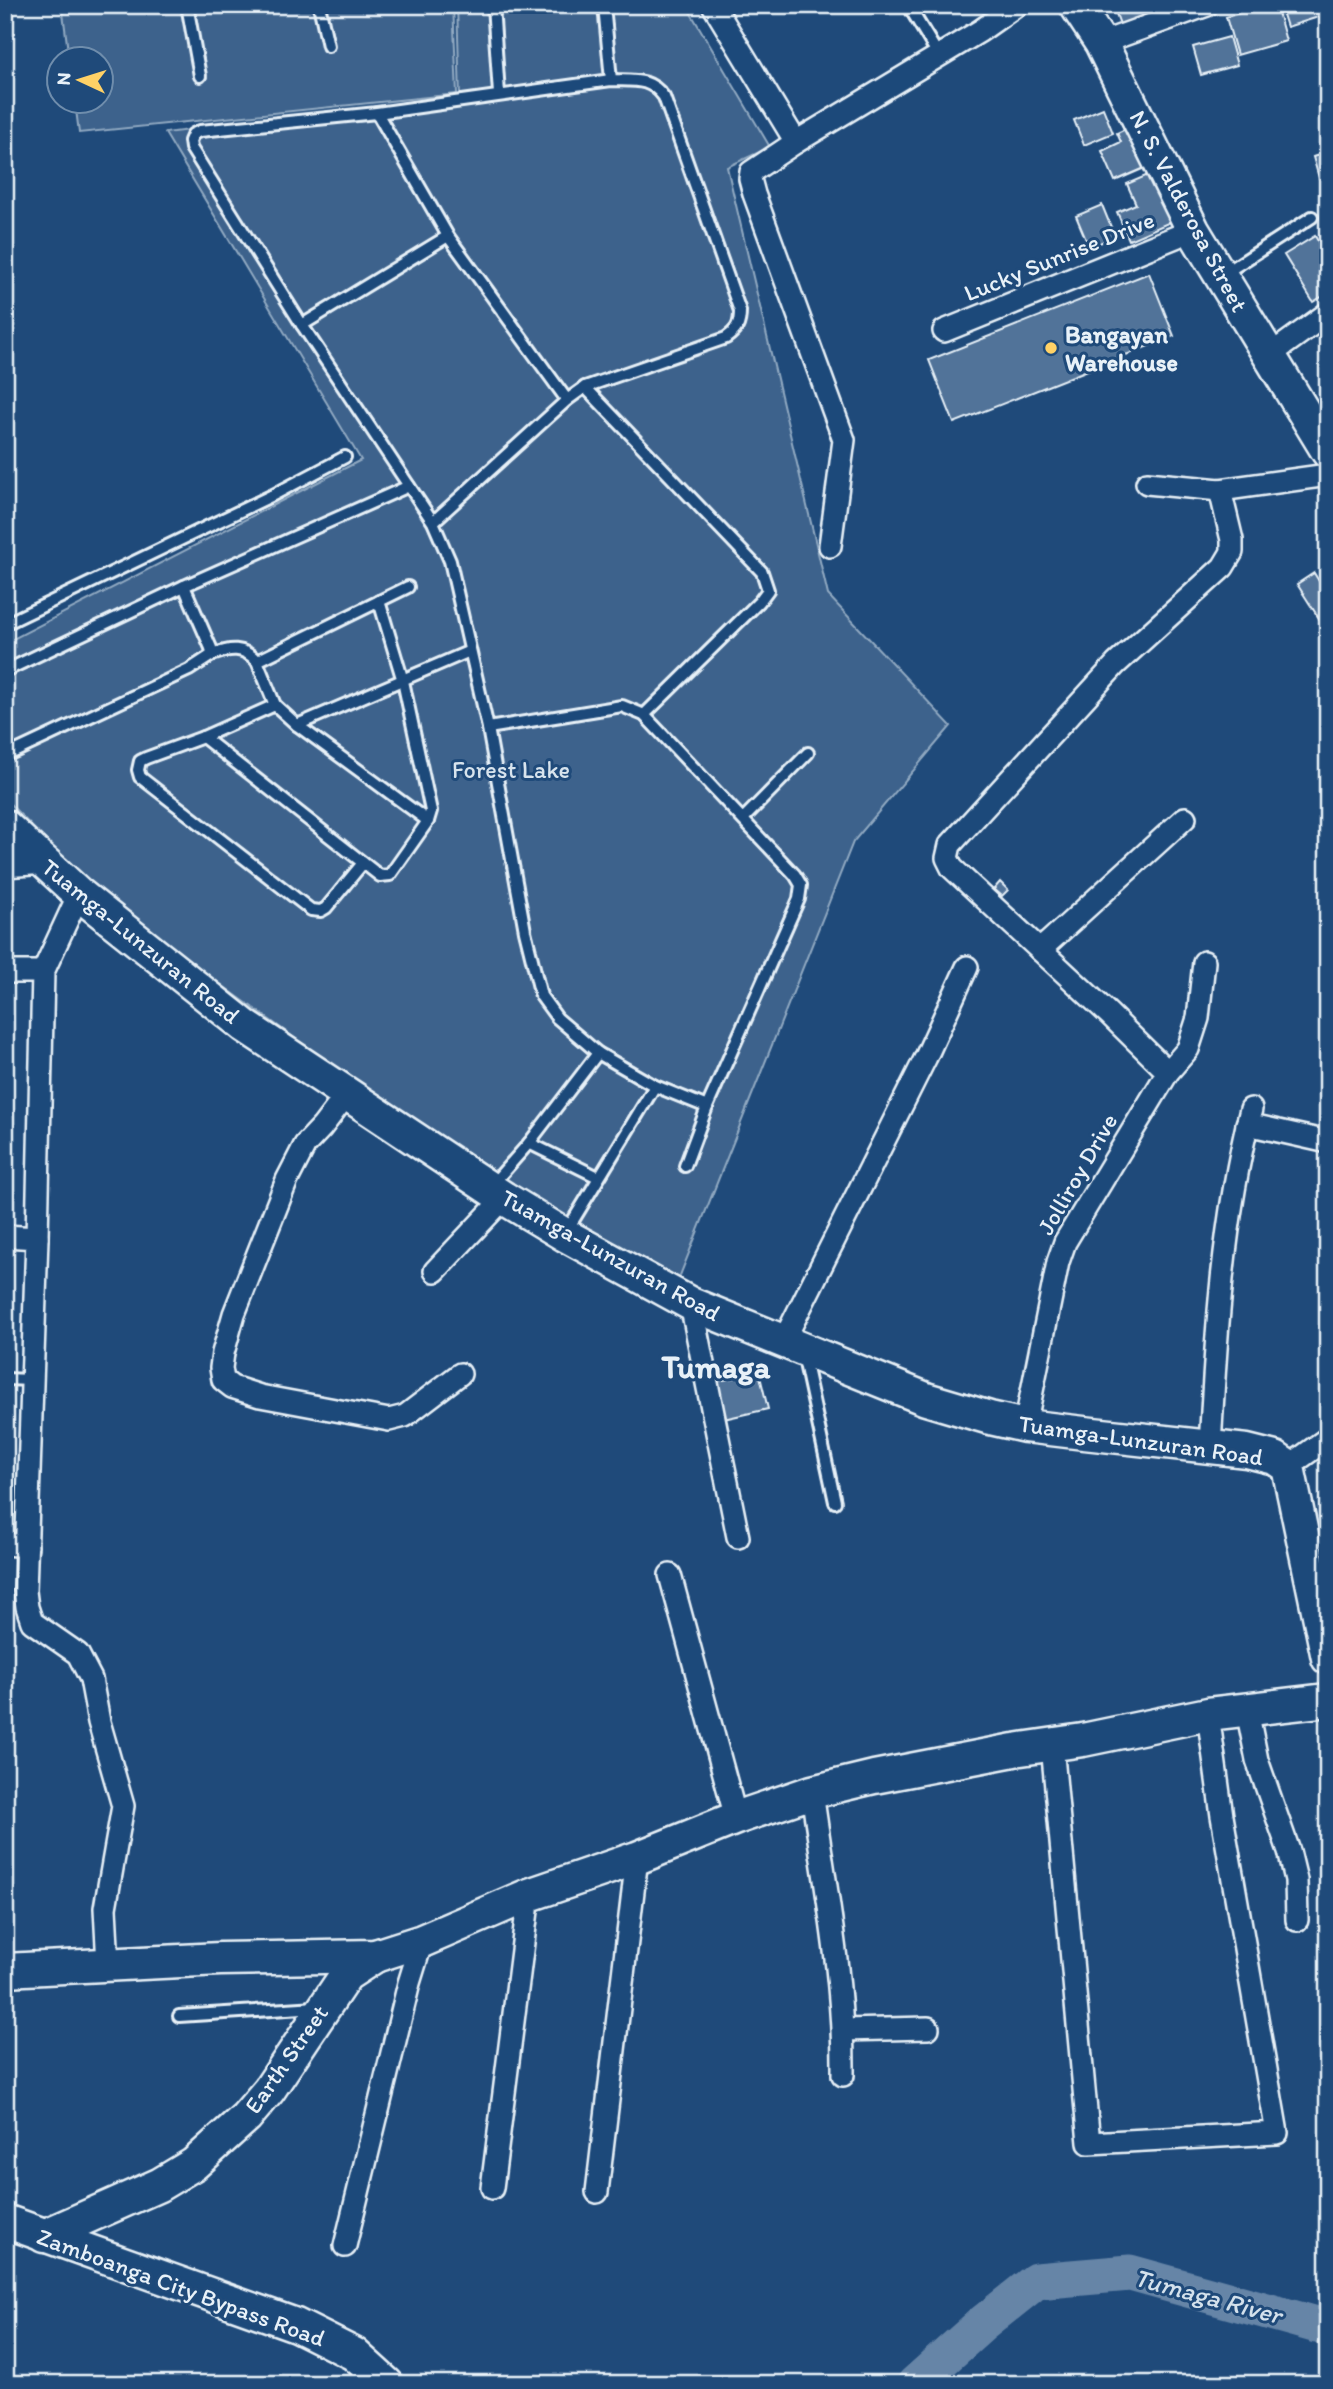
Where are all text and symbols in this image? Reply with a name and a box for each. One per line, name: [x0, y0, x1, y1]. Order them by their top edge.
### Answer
north arrow: [46, 46, 116, 116]
text: N: [52, 72, 75, 86]
street label: N. S. Valderosa Street: [1124, 105, 1254, 317]
street label: Lucky Sunrise Drive: [960, 205, 1158, 307]
place label: Bangayan Warehouse: [1065, 320, 1178, 377]
marker: Bangayan Warehouse: [1043, 340, 1059, 356]
park label: Forest Lake: [452, 755, 570, 784]
street label: Tuamga-Lunzuran Road: [36, 852, 246, 1030]
street label: Jolliroy Drive: [1031, 1108, 1123, 1240]
street label: Tuamga-Lunzuran Road: [496, 1183, 726, 1327]
district label: Tumaga: [661, 1348, 771, 1386]
street label: Tuamga-Lunzuran Road: [1017, 1408, 1265, 1472]
street label: Earth Street: [238, 1999, 334, 2119]
street label: Zamboanga City Bypass Road: [33, 2221, 329, 2353]
water label: Tumaga River: [1131, 2261, 1288, 2332]

